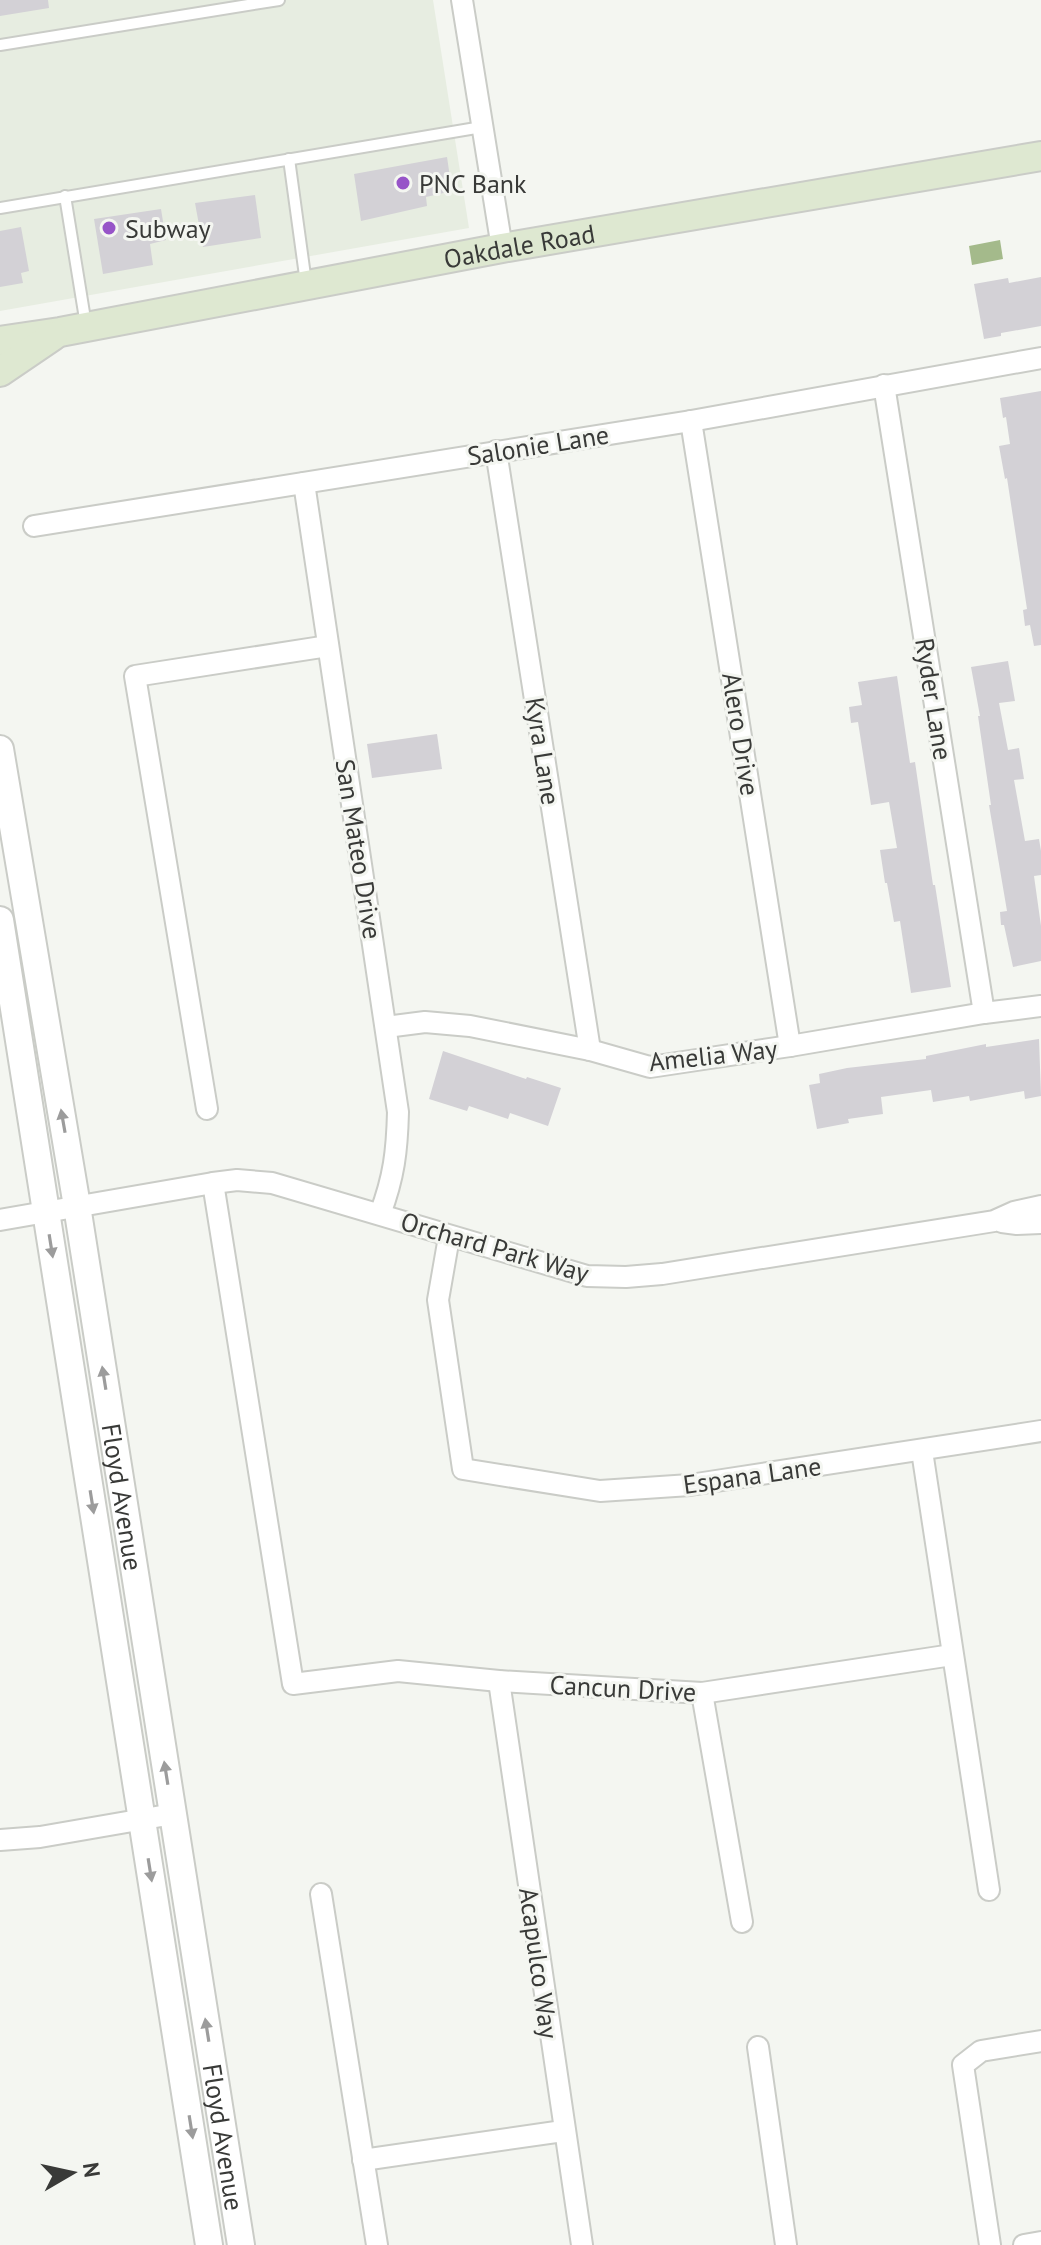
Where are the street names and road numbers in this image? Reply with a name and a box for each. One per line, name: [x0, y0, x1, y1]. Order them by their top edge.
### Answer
street label: Oakdale Road: [441, 216, 597, 275]
street label: Salonie Lane: [465, 418, 611, 472]
street label: Ryder Lane: [908, 636, 960, 762]
street label: Alero Drive: [715, 670, 767, 798]
street label: Kyra Lane: [518, 695, 568, 807]
street label: San Mateo Drive: [328, 757, 390, 941]
street label: Amelia Way: [647, 1032, 779, 1078]
street label: Orchard Park Way: [397, 1204, 593, 1290]
street label: Floyd Avenue: [95, 1421, 151, 1573]
street label: Espana Lane: [681, 1449, 823, 1501]
street label: Cancun Drive: [549, 1668, 697, 1708]
street label: Acapulco Way: [512, 1885, 566, 2041]
street label: Floyd Avenue: [196, 2061, 252, 2213]

